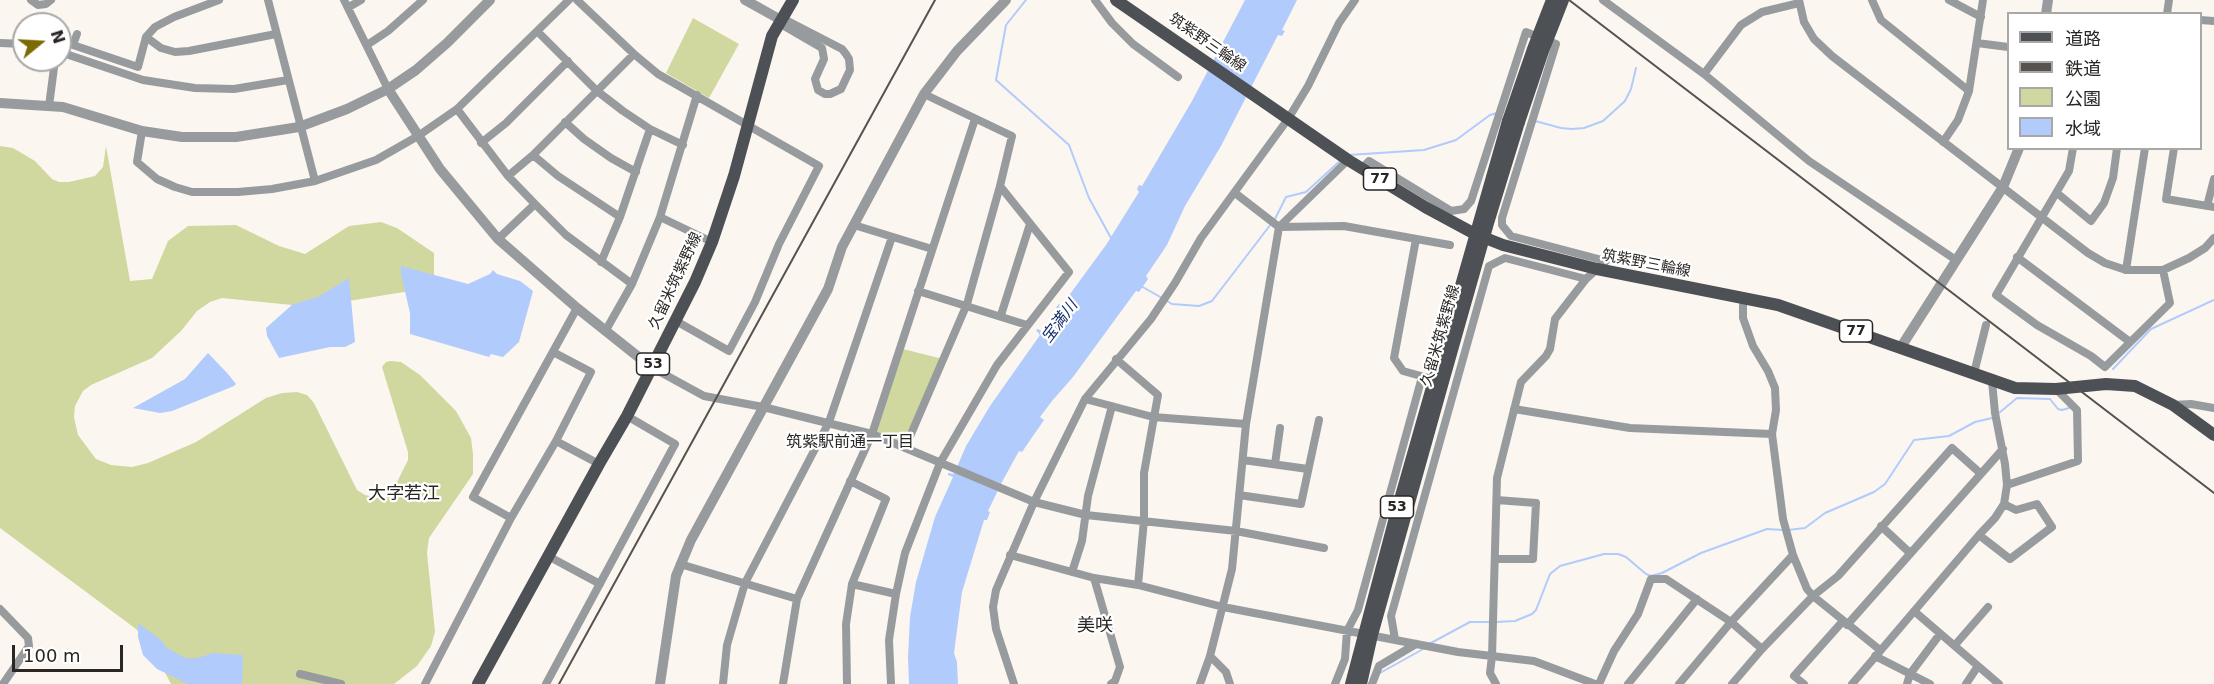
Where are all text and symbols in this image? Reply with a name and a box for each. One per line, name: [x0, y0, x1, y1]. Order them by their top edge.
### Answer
street label: 筑紫野三輪線: [1165, 10, 1249, 76]
north arrow: [12, 12, 72, 72]
legend: [2007, 12, 2202, 150]
text: N: [47, 28, 69, 46]
text: 道路: [2065, 28, 2101, 49]
text: 鉄道: [2065, 58, 2101, 79]
text: 公園: [2065, 88, 2101, 109]
text: 水域: [2065, 118, 2101, 139]
road number: 77: [1364, 168, 1396, 190]
street label: 久留米筑紫野線: [646, 230, 706, 332]
street label: 筑紫野三輪線: [1600, 247, 1692, 281]
street label: 久留米筑紫野線: [1418, 283, 1464, 389]
water label: 宝満川: [1038, 297, 1082, 347]
road number: 77: [1840, 320, 1872, 342]
road number: 53: [636, 353, 670, 375]
district label: 筑紫駅前通一丁目: [786, 433, 914, 453]
district label: 大字若江: [368, 483, 440, 505]
road number: 53: [1380, 496, 1414, 518]
district label: 美咲: [1077, 615, 1113, 637]
scale bar: [15, 633, 126, 671]
text: 100 m: [23, 645, 81, 666]

